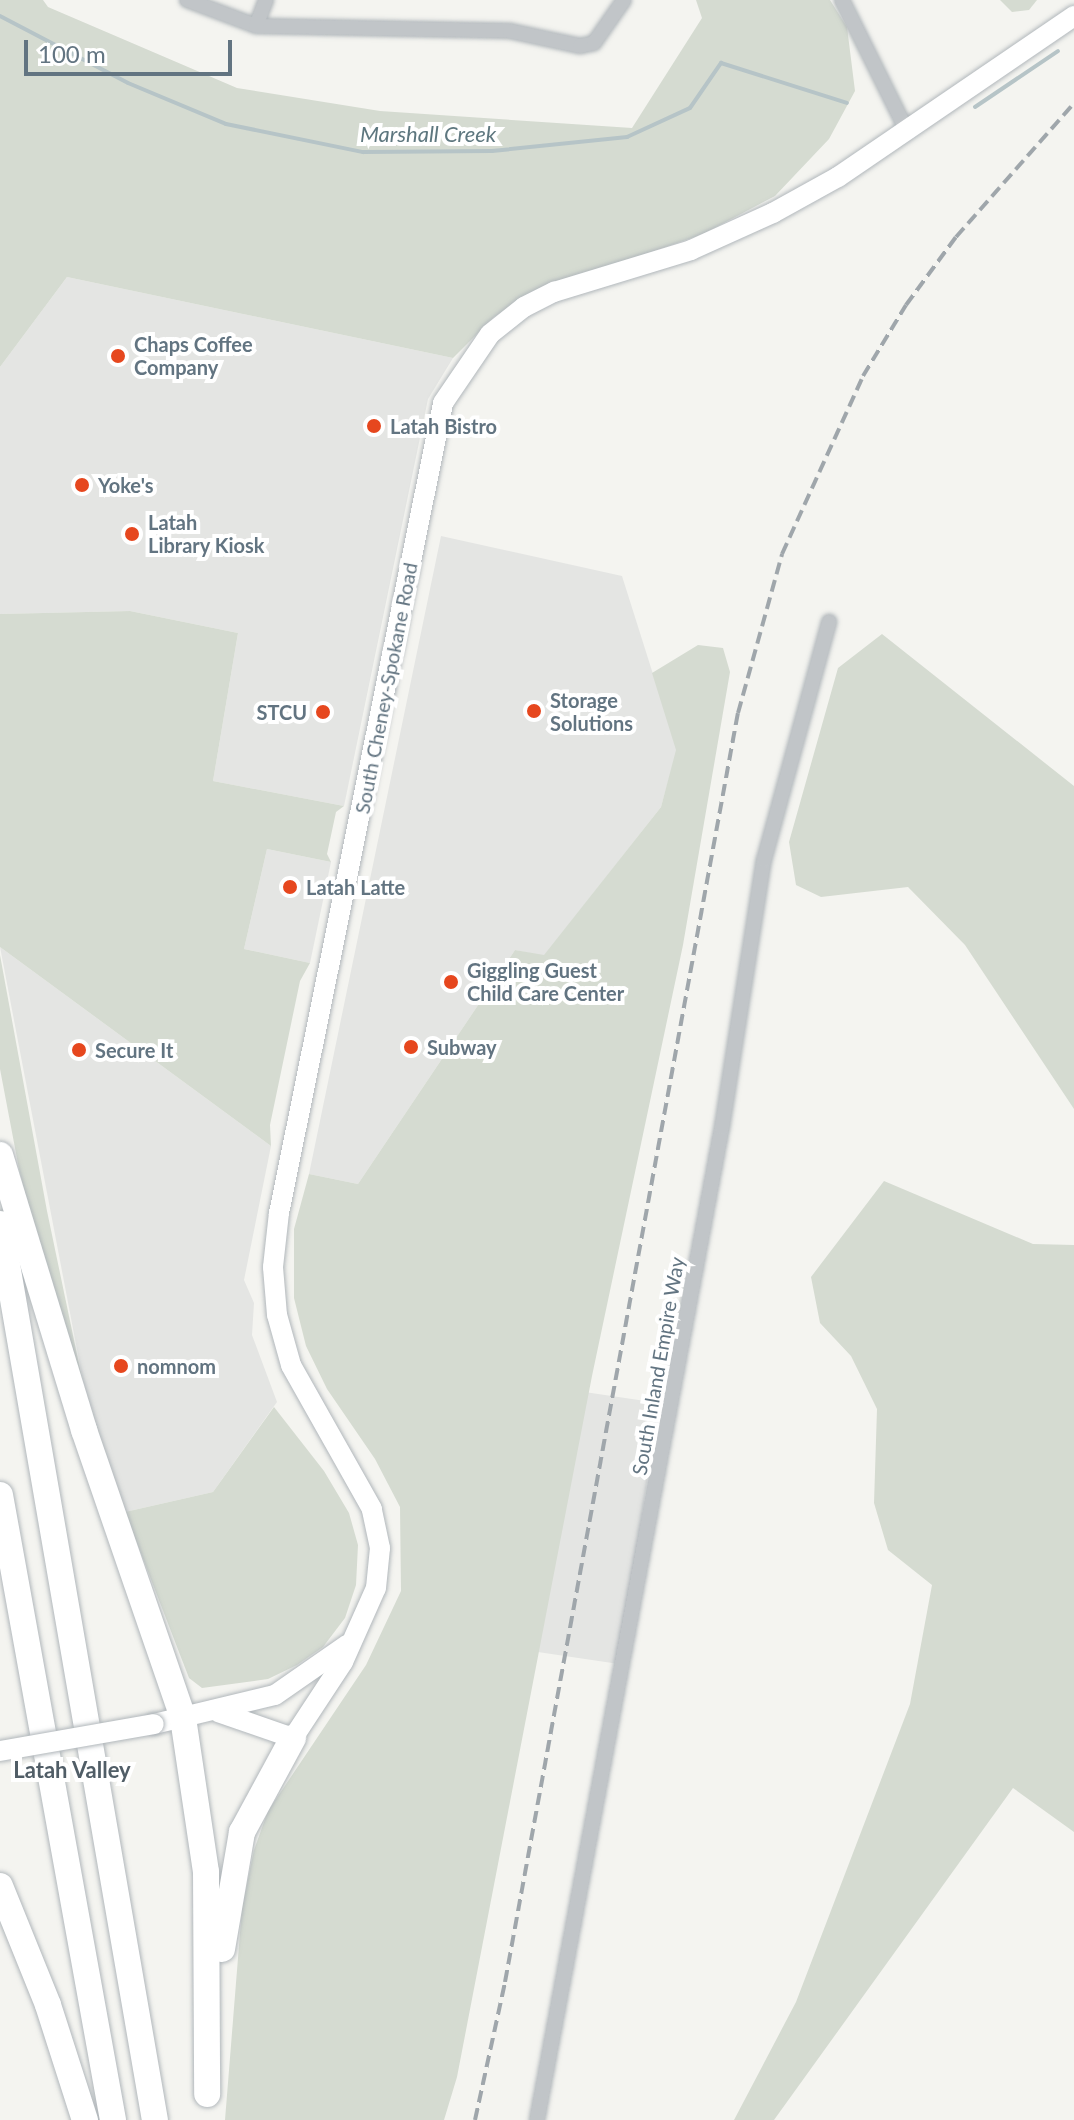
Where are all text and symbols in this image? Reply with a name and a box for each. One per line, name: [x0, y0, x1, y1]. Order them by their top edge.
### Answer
scale bar: [28, 24, 236, 74]
text: 100 m: [38, 39, 106, 68]
water label: Marshall Creek: [360, 121, 496, 147]
place label: Chaps Coffee Company: [134, 332, 253, 379]
marker: Chaps Coffee Company: [109, 347, 127, 365]
place label: Latah Bistro: [390, 414, 497, 438]
marker: Latah Bistro: [365, 417, 383, 435]
place label: Yoke's: [98, 473, 153, 497]
marker: Yoke's: [73, 476, 91, 494]
place label: Latah Library Kiosk: [148, 510, 265, 557]
marker: Latah Library Kiosk: [123, 525, 141, 543]
street label: South Cheney-Spokane Road: [350, 560, 422, 816]
place label: Storage Solutions: [550, 688, 633, 735]
place label: STCU: [256, 700, 307, 724]
marker: Storage Solutions: [525, 702, 543, 720]
marker: STCU: [314, 703, 332, 721]
place label: Latah Latte: [306, 875, 405, 899]
marker: Latah Latte: [281, 878, 299, 896]
place label: Giggling Guest Child Care Center: [467, 958, 624, 1005]
marker: Giggling Guest Child Care Center: [442, 973, 460, 991]
place label: Subway: [427, 1035, 497, 1059]
place label: Secure It: [95, 1038, 173, 1062]
marker: Subway: [402, 1038, 420, 1056]
marker: Secure It: [70, 1041, 88, 1059]
street label: South Inland Empire Way: [627, 1255, 689, 1477]
place label: nomnom: [137, 1354, 216, 1378]
marker: nomnom: [112, 1357, 130, 1375]
district label: Latah Valley: [13, 1757, 131, 1783]

